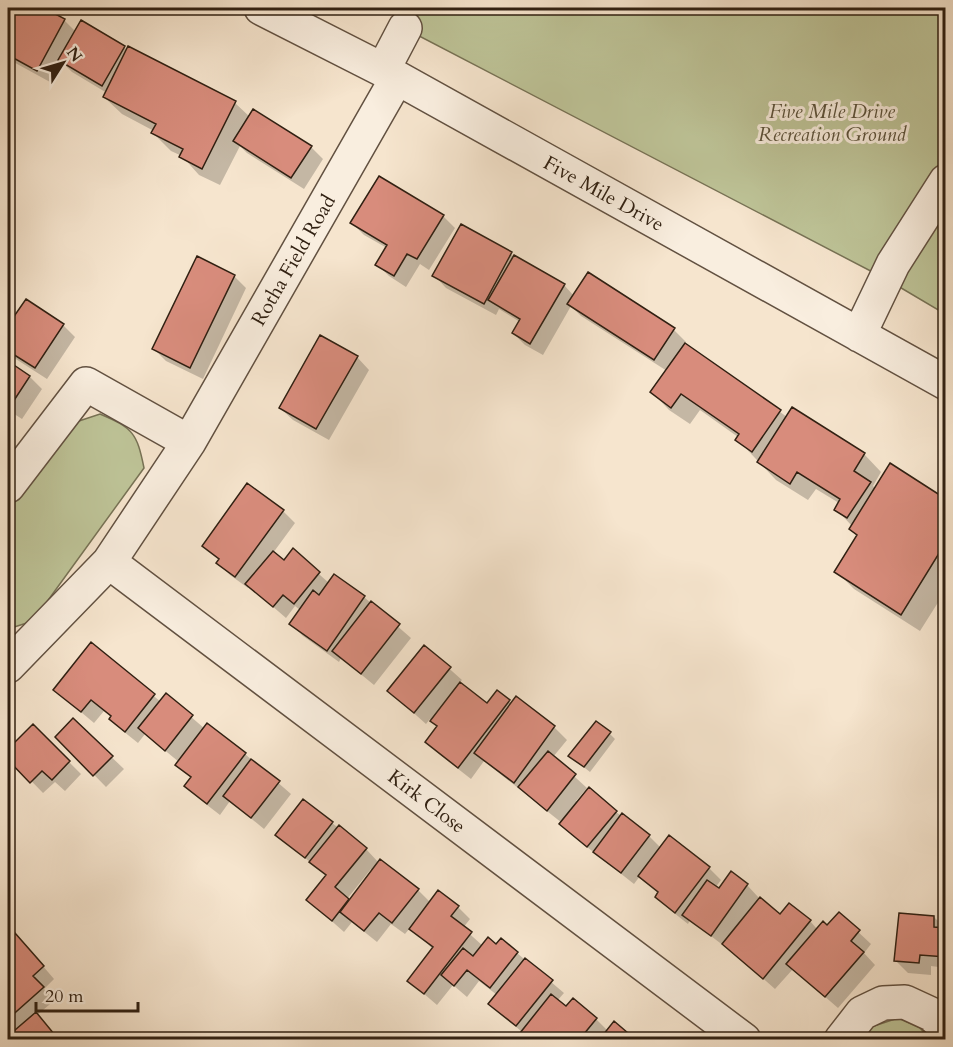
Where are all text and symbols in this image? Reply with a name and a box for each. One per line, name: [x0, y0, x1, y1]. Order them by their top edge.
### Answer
north arrow: [33, 33, 93, 93]
text: N: [61, 42, 87, 67]
park label: Five Mile Drive Recreation Ground: [758, 98, 907, 148]
street label: Five Mile Drive: [539, 149, 669, 238]
street label: Rotha Field Road: [245, 189, 342, 331]
street label: Kirk Close: [382, 763, 471, 840]
scale bar: [36, 975, 138, 1013]
text: 20 m: [45, 984, 84, 1009]

